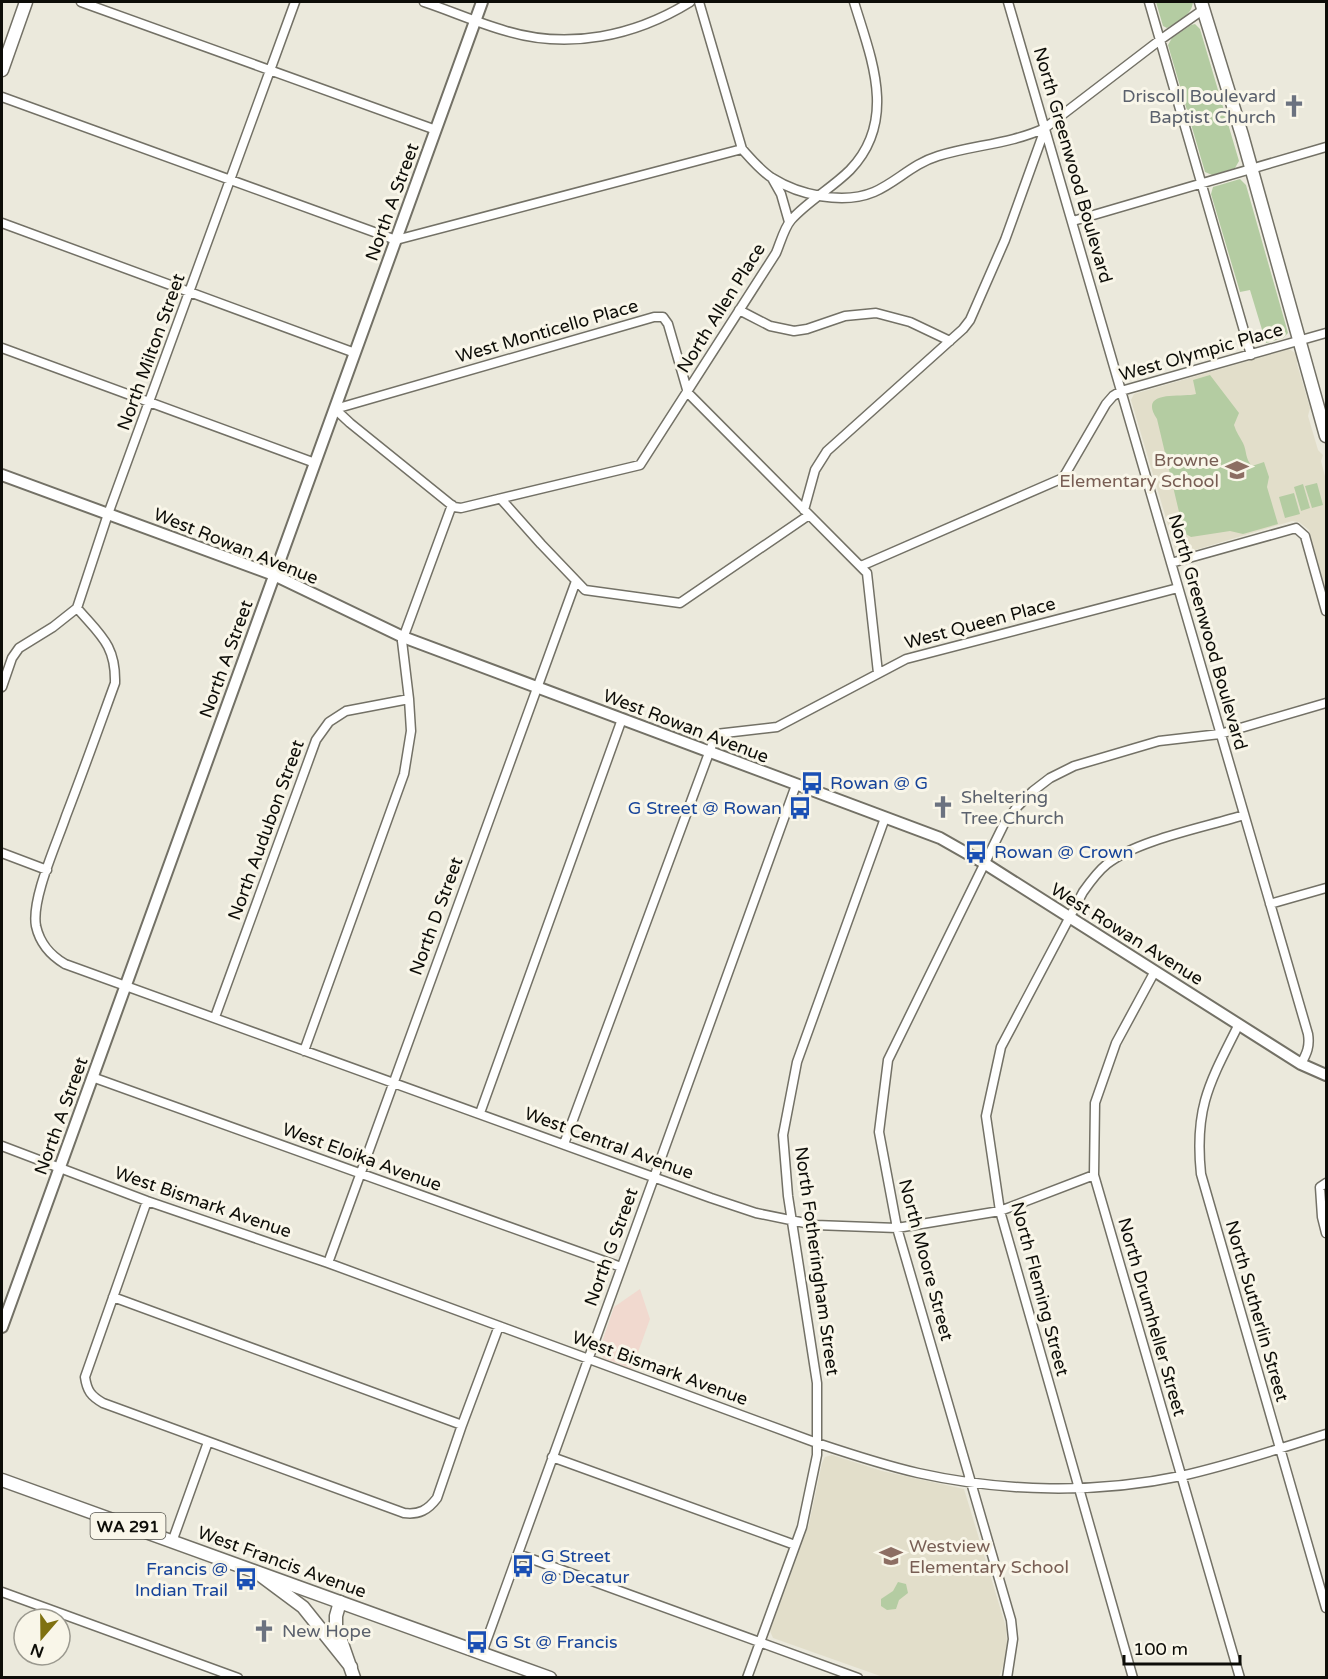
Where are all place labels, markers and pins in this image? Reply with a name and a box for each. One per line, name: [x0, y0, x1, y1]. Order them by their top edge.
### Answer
place label: Driscoll Boulevard Baptist Church: [1122, 85, 1276, 128]
church icon: Driscoll Boulevard Baptist Church: [1281, 93, 1307, 119]
place label: Browne Elementary School: [1059, 449, 1219, 492]
school or university icon: Browne Elementary School: [1224, 457, 1250, 483]
bus stop icon: Rowan @ G: [799, 770, 825, 796]
place label: Rowan @ G: [830, 772, 928, 794]
place label: Sheltering Tree Church: [961, 786, 1064, 829]
church icon: Sheltering Tree Church: [930, 794, 956, 820]
bus stop icon: G Street @ Rowan: [787, 795, 813, 821]
place label: G Street @ Rowan: [628, 797, 782, 819]
bus stop icon: Rowan @ Crown: [963, 839, 989, 865]
place label: Rowan @ Crown: [994, 841, 1133, 863]
place label: Westview Elementary School: [909, 1535, 1069, 1578]
school or university icon: Westview Elementary School: [878, 1543, 904, 1569]
place label: G Street @ Decatur: [541, 1545, 630, 1588]
bus stop icon: G Street @ Decatur: [510, 1553, 536, 1579]
place label: Francis @ Indian Trail: [135, 1558, 228, 1601]
bus stop icon: Francis @ Indian Trail: [233, 1566, 259, 1592]
church icon: New Hope: [251, 1618, 277, 1644]
place label: New Hope: [282, 1620, 371, 1642]
bus stop icon: G St @ Francis: [464, 1629, 490, 1655]
place label: G St @ Francis: [495, 1631, 618, 1653]

